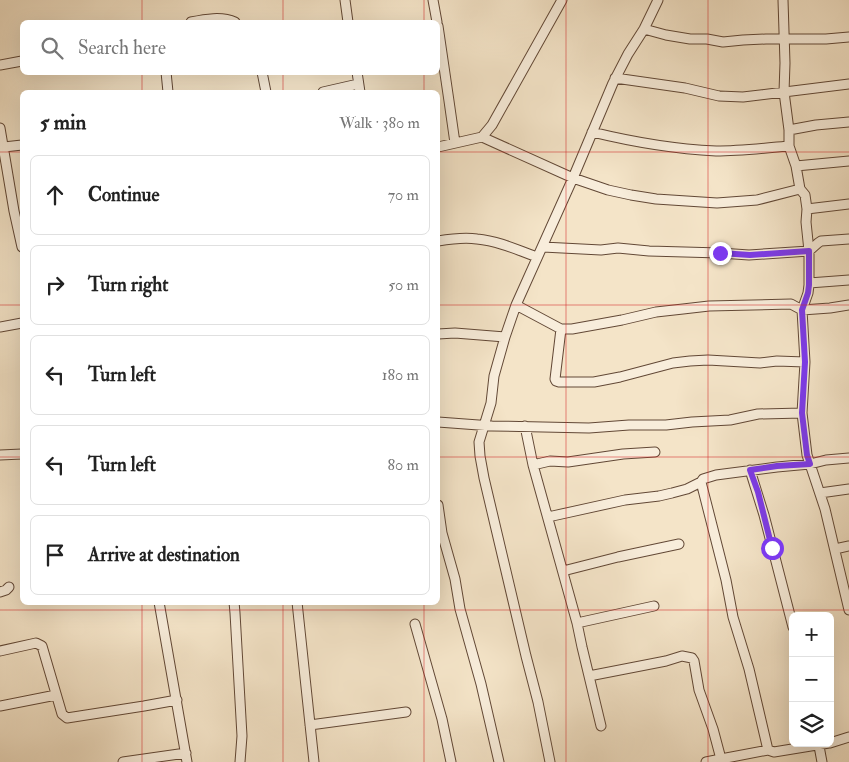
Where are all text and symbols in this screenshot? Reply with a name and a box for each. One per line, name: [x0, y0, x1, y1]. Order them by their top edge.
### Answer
search box: [20, 20, 440, 75]
icon: search: [38, 34, 66, 62]
text: Search here: [78, 36, 166, 60]
text: 5 min: [40, 109, 86, 136]
text: Walk · 380 m: [339, 113, 420, 133]
icon: ahead: [41, 181, 69, 209]
text: Continue: [88, 183, 159, 207]
text: 70 m: [388, 185, 419, 205]
route end: [709, 242, 732, 265]
icon: right: [41, 271, 69, 299]
text: Turn right: [88, 273, 168, 297]
text: 50 m: [388, 275, 419, 295]
icon: left: [41, 361, 69, 389]
text: Turn left: [88, 363, 156, 387]
text: 180 m: [382, 365, 419, 385]
icon: left: [41, 451, 69, 479]
text: Turn left: [88, 453, 156, 477]
text: 80 m: [388, 455, 419, 475]
route start: [761, 537, 784, 560]
icon: arrive: [41, 541, 69, 569]
text: Arrive at destination: [88, 543, 240, 567]
map controls: [789, 612, 834, 747]
button: +: [789, 612, 834, 657]
button: −: [789, 657, 834, 702]
button: layers: [789, 702, 834, 747]

